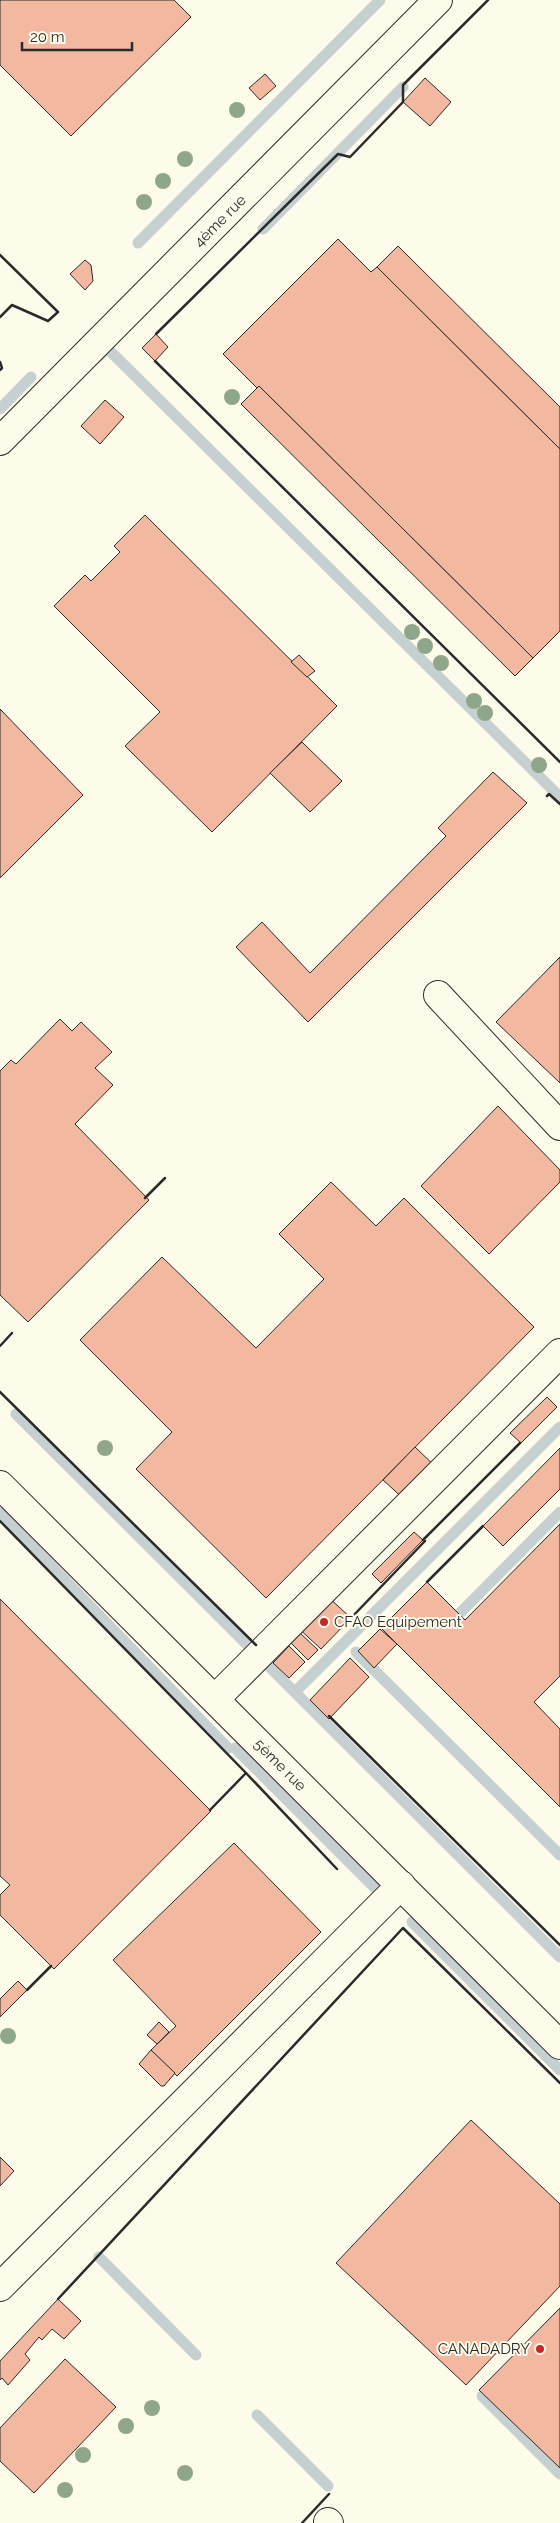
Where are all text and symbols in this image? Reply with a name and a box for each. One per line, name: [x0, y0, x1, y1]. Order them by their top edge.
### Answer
scale bar: [22, 20, 132, 52]
text: 20 m: [30, 28, 65, 46]
street label: 4ème rue: [190, 191, 250, 251]
place label: CFAO Equipement: [334, 1613, 462, 1631]
marker: CFAO Equipement: [318, 1616, 330, 1628]
street label: 5ème rue: [250, 1735, 310, 1795]
place label: CANADADRY: [438, 2340, 530, 2358]
marker: CANADADRY: [534, 2343, 546, 2355]

